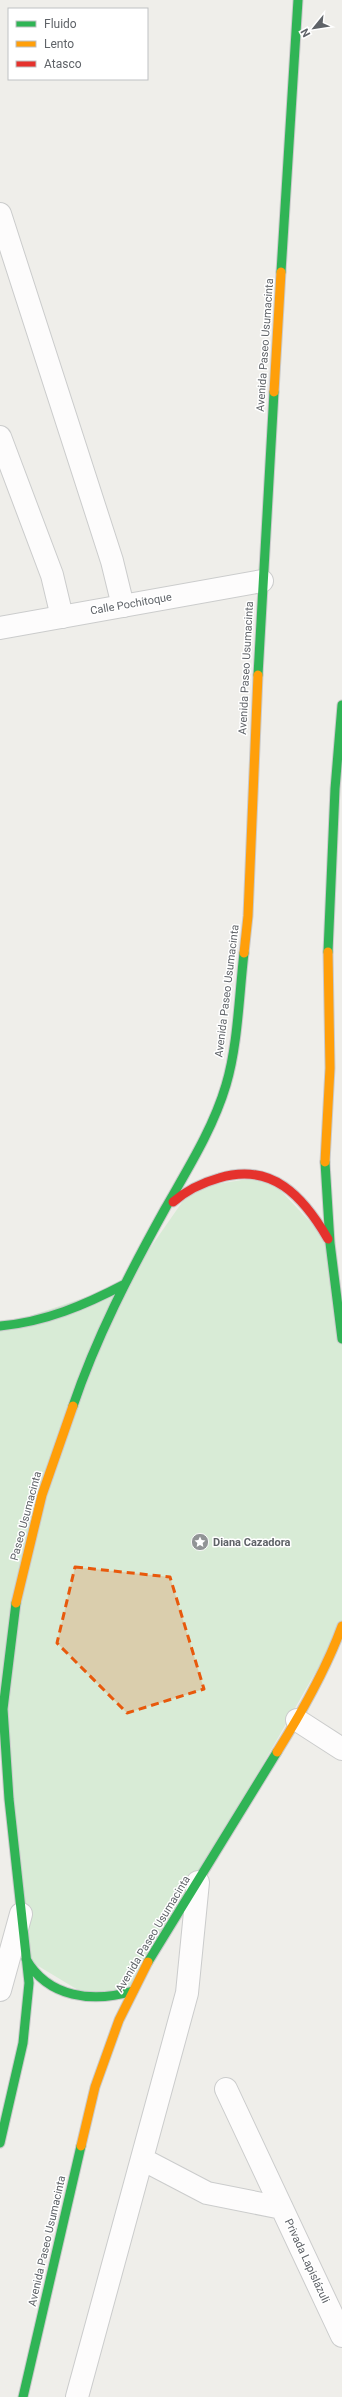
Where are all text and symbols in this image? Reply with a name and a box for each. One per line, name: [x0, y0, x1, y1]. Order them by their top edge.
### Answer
legend: [8, 8, 148, 80]
north arrow: [294, 8, 334, 48]
text: Fluido: [44, 17, 77, 31]
text: N: [298, 26, 313, 39]
text: Lento: [44, 37, 74, 51]
text: Atasco: [44, 57, 82, 71]
street label: Avenida Paseo Usumacinta: [254, 278, 276, 412]
street label: Calle Pochitoque: [89, 590, 173, 618]
street label: Avenida Paseo Usumacinta: [236, 601, 256, 735]
street label: Avenida Paseo Usumacinta: [212, 924, 242, 1058]
street label: Paseo Usumacinta: [8, 1470, 44, 1562]
place icon: Diana Cazadora: [190, 1532, 210, 1552]
place label: Diana Cazadora: [213, 1536, 291, 1549]
street label: Avenida Paseo Usumacinta: [113, 1873, 193, 1995]
street label: Avenida Paseo Usumacinta: [26, 2174, 68, 2308]
street label: Privada Lapislázuli: [282, 2217, 332, 2305]

